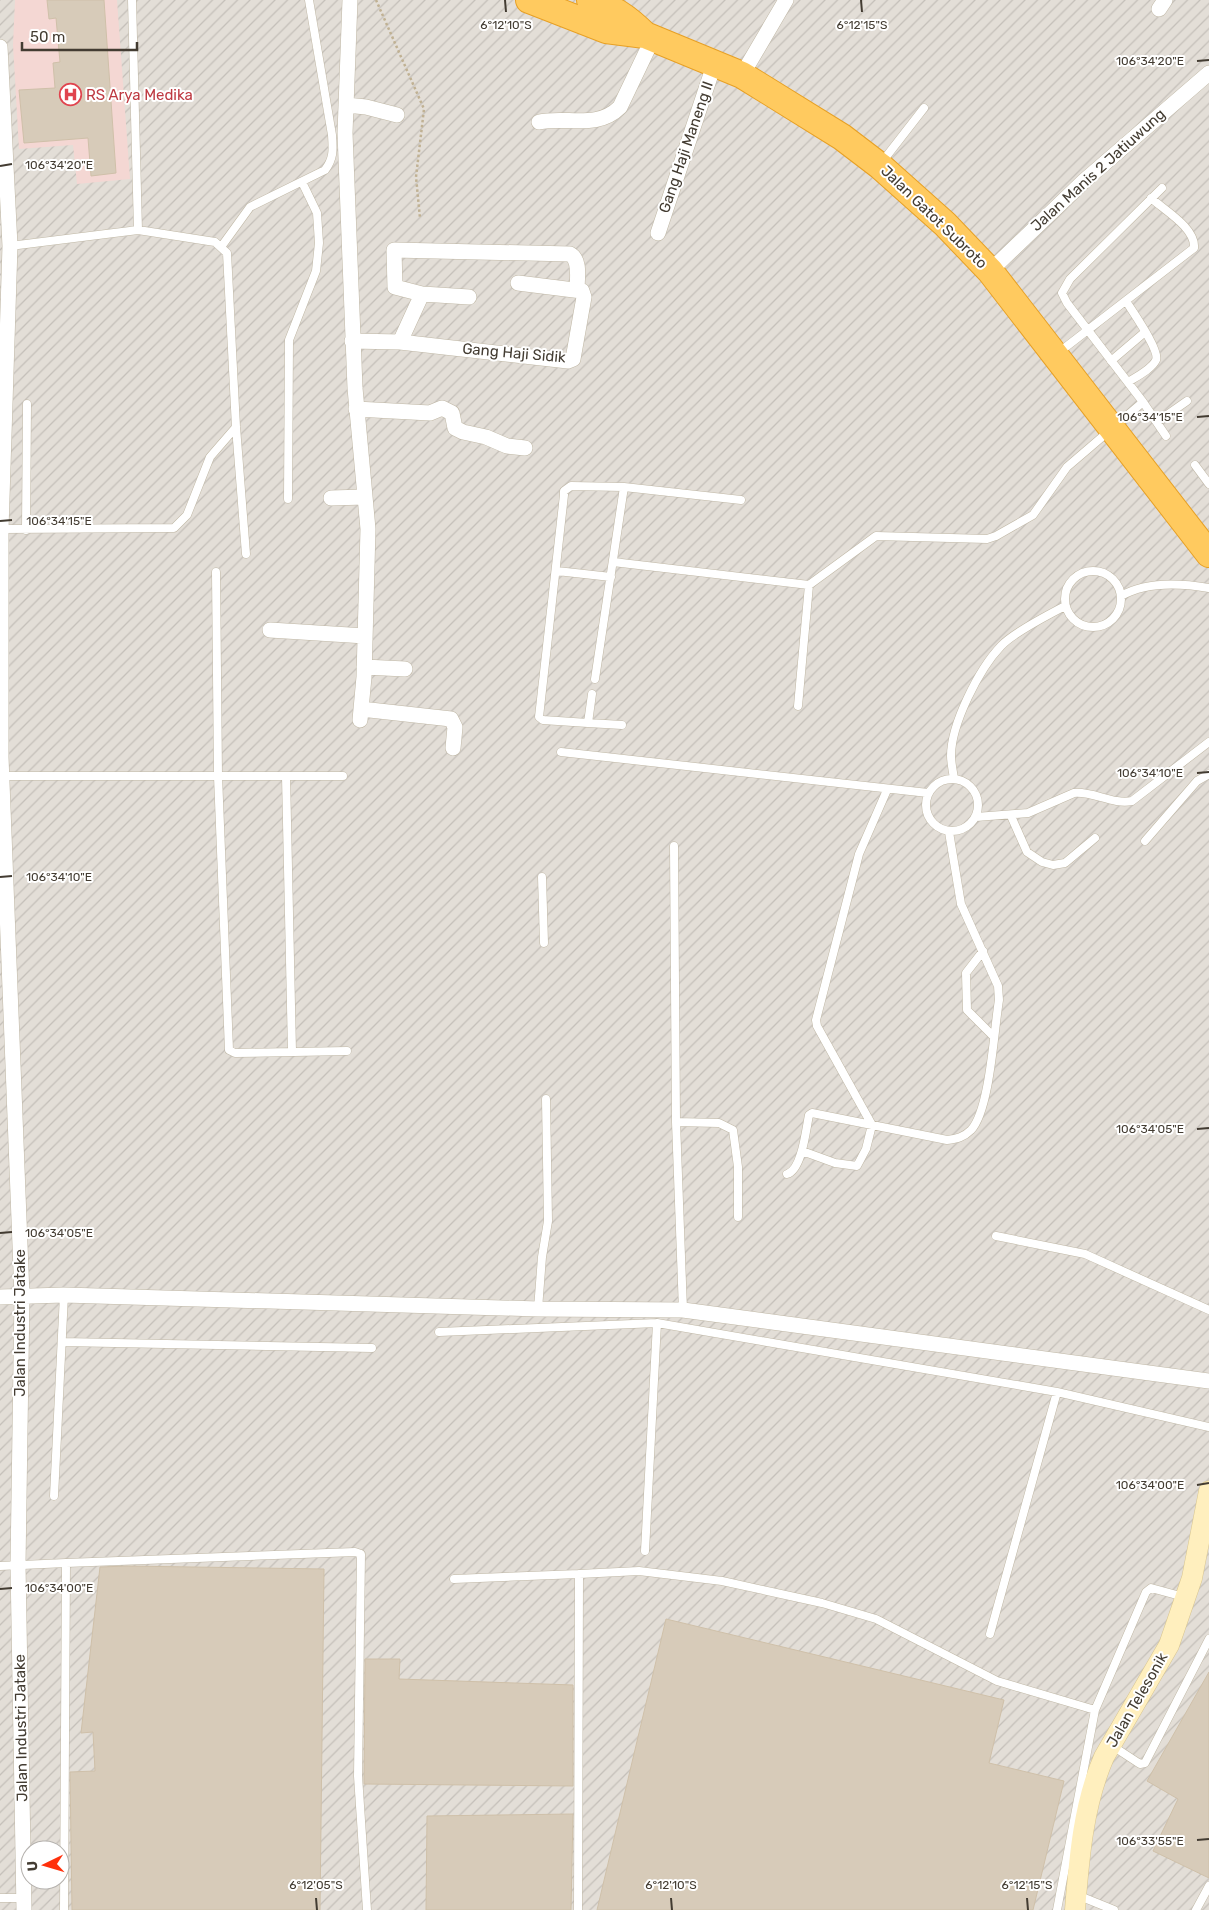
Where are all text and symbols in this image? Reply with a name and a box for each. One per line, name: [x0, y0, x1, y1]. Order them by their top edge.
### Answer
text: 6°12'10"S: [480, 18, 532, 32]
text: 6°12'15"S: [837, 18, 887, 32]
scale bar: [22, 20, 138, 52]
text: 50 m: [30, 28, 65, 46]
text: 106°34'20"E: [1116, 54, 1184, 68]
street label: Gang Haji Maneng II: [655, 79, 717, 215]
hospital icon: RS Arya Medika: [58, 83, 82, 107]
place label: RS Arya Medika: [86, 86, 193, 104]
street label: Jalan Manis 2 Jatiuwung: [1027, 105, 1169, 235]
text: 106°34'20"E: [25, 158, 93, 172]
street label: Jalan Gatot Subroto: [877, 162, 991, 272]
street label: Gang Haji Sidik: [462, 340, 567, 367]
text: 106°34'15"E: [1117, 410, 1183, 424]
text: 106°34'15"E: [26, 514, 92, 528]
text: 106°34'10"E: [1117, 766, 1183, 780]
text: 106°34'10"E: [26, 870, 92, 884]
text: 106°34'05"E: [1116, 1122, 1184, 1136]
text: 106°34'05"E: [25, 1226, 93, 1240]
street label: Jalan Industri Jatake: [11, 1249, 29, 1397]
text: 106°34'00"E: [1116, 1478, 1184, 1492]
text: 106°34'00"E: [25, 1581, 93, 1595]
street label: Jalan Telesonik: [1103, 1649, 1172, 1751]
street label: Jalan Industri Jatake: [11, 1654, 31, 1802]
text: 106°33'55"E: [1116, 1834, 1184, 1848]
north arrow: [20, 1840, 70, 1890]
text: U: [24, 1860, 41, 1872]
text: 6°12'05"S: [289, 1878, 343, 1892]
text: 6°12'10"S: [645, 1878, 697, 1892]
text: 6°12'15"S: [1002, 1878, 1052, 1892]

